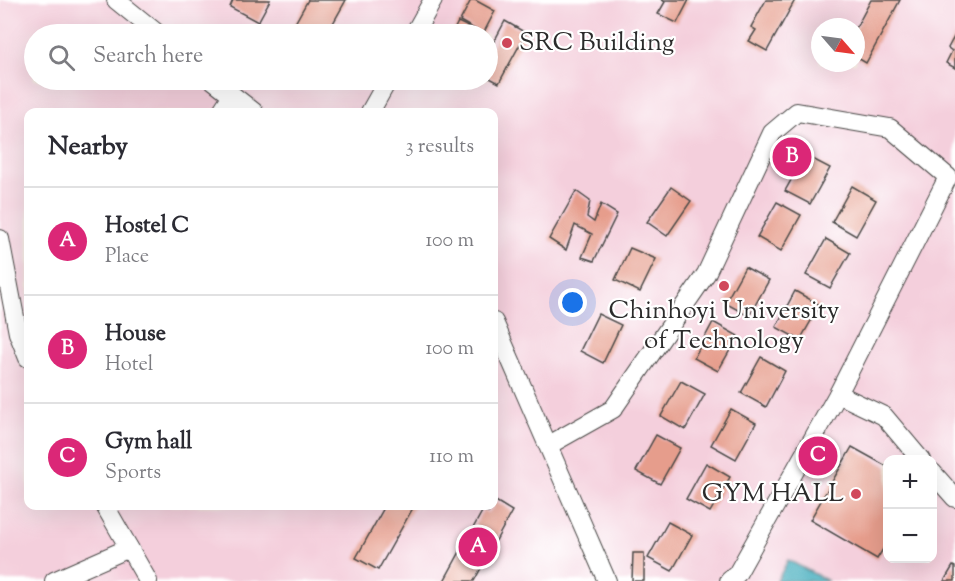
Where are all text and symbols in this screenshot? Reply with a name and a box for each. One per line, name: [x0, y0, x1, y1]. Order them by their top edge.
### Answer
north arrow: [811, 18, 865, 72]
search box: [24, 24, 498, 90]
place label: SRC Building: [519, 25, 675, 62]
marker: SRC Building: [500, 36, 514, 50]
icon: search: [45, 41, 78, 74]
text: Search here: [93, 41, 203, 73]
text: Nearby: [48, 129, 128, 166]
text: 3 results: [405, 133, 474, 162]
pin: B: [772, 134, 812, 180]
text: Hostel C: [105, 211, 189, 243]
text: A: [59, 227, 76, 256]
text: 100 m: [425, 227, 474, 256]
text: Place: [105, 243, 149, 272]
marker: Chinhoyi University of Technology: [717, 279, 731, 293]
your location: [558, 288, 587, 317]
place label: Chinhoyi University of Technology: [608, 293, 840, 360]
text: House: [105, 319, 166, 351]
text: B: [61, 335, 74, 364]
text: 100 m: [425, 335, 474, 364]
text: Hotel: [105, 351, 153, 380]
text: Gym hall: [105, 427, 192, 459]
pin: C: [798, 434, 838, 478]
text: C: [59, 443, 76, 472]
text: 110 m: [429, 443, 474, 472]
map controls: [883, 455, 937, 563]
button: +: [883, 455, 937, 509]
text: Sports: [105, 459, 161, 488]
place label: GYM HALL: [702, 476, 844, 513]
marker: GYM HALL: [849, 487, 863, 501]
button: −: [883, 509, 937, 563]
pin: A: [458, 524, 498, 570]

